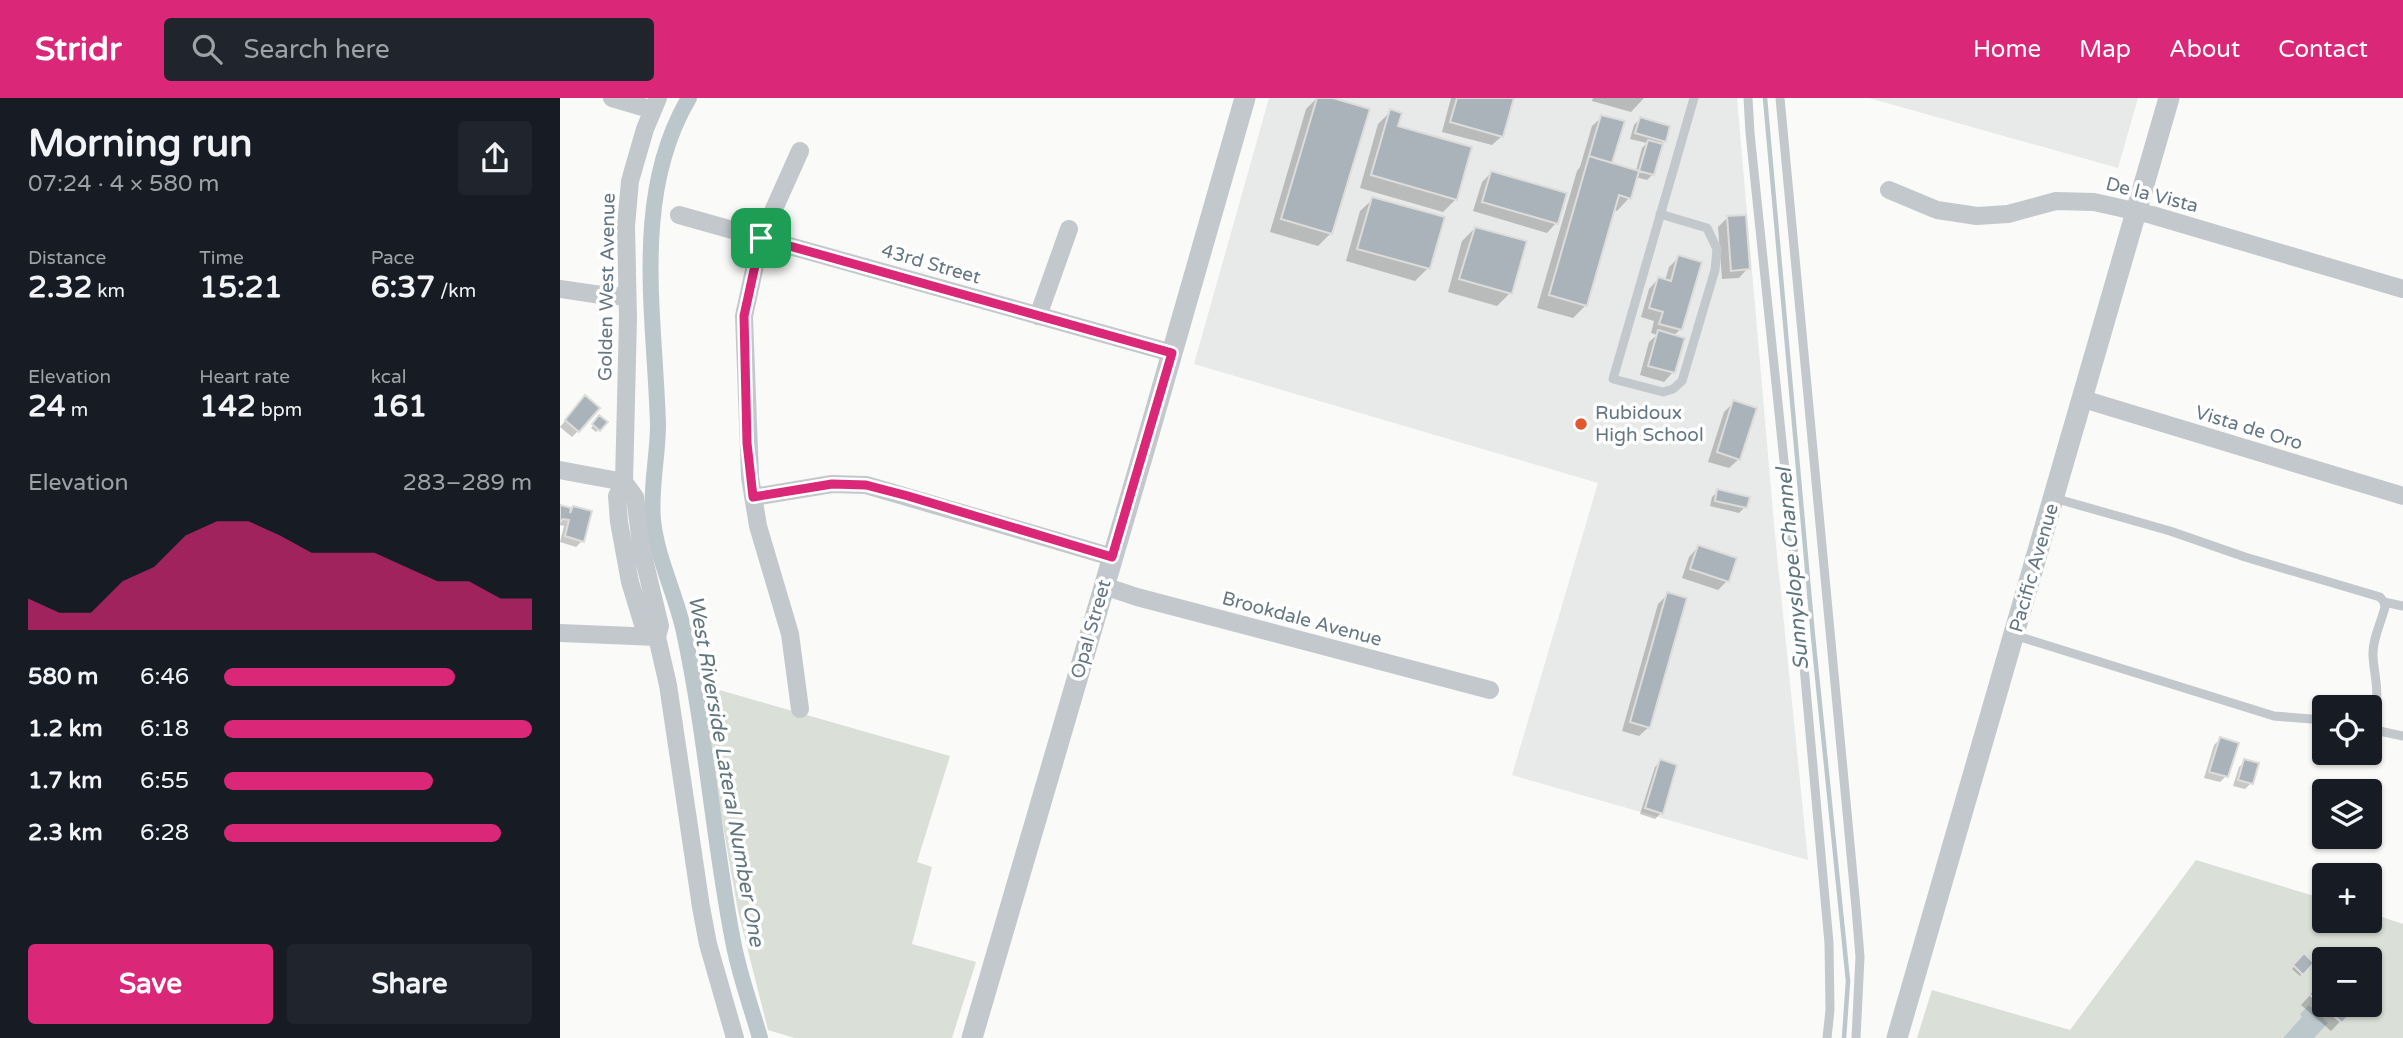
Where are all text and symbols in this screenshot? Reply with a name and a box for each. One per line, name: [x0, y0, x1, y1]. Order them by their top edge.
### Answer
search box: [164, 18, 654, 81]
text: Stridr: [35, 30, 122, 69]
icon: search: [188, 30, 226, 68]
text: Search here: [244, 34, 390, 65]
text: Home: [1973, 35, 2041, 64]
text: Map: [2079, 35, 2131, 64]
text: About: [2169, 35, 2240, 64]
text: Contact: [2278, 35, 2368, 64]
text: Morning run: [28, 121, 252, 167]
button: share: [458, 121, 532, 195]
text: 07:24 · 4 × 580 m: [28, 170, 219, 198]
street label: De la Vista: [2103, 173, 2201, 217]
street label: Golden West Avenue: [594, 193, 620, 381]
pin: [731, 208, 791, 268]
icon: arrive: [742, 219, 780, 257]
street label: 43rd Street: [879, 239, 983, 289]
text: Distance: [28, 247, 106, 269]
text: Time: [199, 247, 244, 269]
text: Pace: [371, 247, 414, 269]
text: 2.32: [28, 269, 92, 306]
text: 15:21: [199, 269, 283, 306]
text: 6:37: [371, 269, 435, 306]
text: km: [92, 280, 125, 302]
text: /km: [435, 280, 476, 302]
text: Elevation: [28, 366, 111, 388]
text: Heart rate: [199, 366, 290, 388]
text: kcal: [371, 366, 406, 388]
text: 24: [28, 388, 66, 425]
text: 142: [199, 388, 256, 425]
text: 161: [371, 388, 427, 425]
text: m: [66, 399, 88, 421]
text: bpm: [256, 399, 302, 421]
street label: Vista de Oro: [2193, 401, 2305, 455]
place label: Rubidoux High School: [1595, 402, 1704, 446]
marker: Rubidoux High School: [1573, 416, 1589, 432]
water label: Sunnyslope Channel: [1771, 464, 1814, 671]
text: Elevation: [28, 469, 129, 497]
text: 283–289 m: [403, 469, 532, 497]
street label: Pacific Avenue: [2005, 501, 2063, 635]
street label: Opal Street: [1066, 577, 1116, 681]
street label: Brookdale Avenue: [1220, 587, 1384, 651]
water label: West Riverside Lateral Number One: [683, 594, 769, 949]
text: 580 m: [28, 663, 98, 691]
text: 6:46: [140, 663, 189, 691]
map controls: [2312, 695, 2382, 1017]
button: locate: [2312, 695, 2382, 765]
text: 1.2 km: [28, 715, 103, 743]
text: 6:18: [140, 715, 189, 743]
text: 1.7 km: [28, 767, 102, 795]
text: 6:55: [140, 767, 189, 795]
button: layers: [2312, 779, 2382, 849]
text: 2.3 km: [28, 819, 103, 847]
text: 6:28: [140, 819, 189, 847]
button: +: [2312, 863, 2382, 933]
button: Save: [28, 944, 273, 1024]
button: Share: [287, 944, 532, 1024]
button: −: [2312, 947, 2382, 1017]

